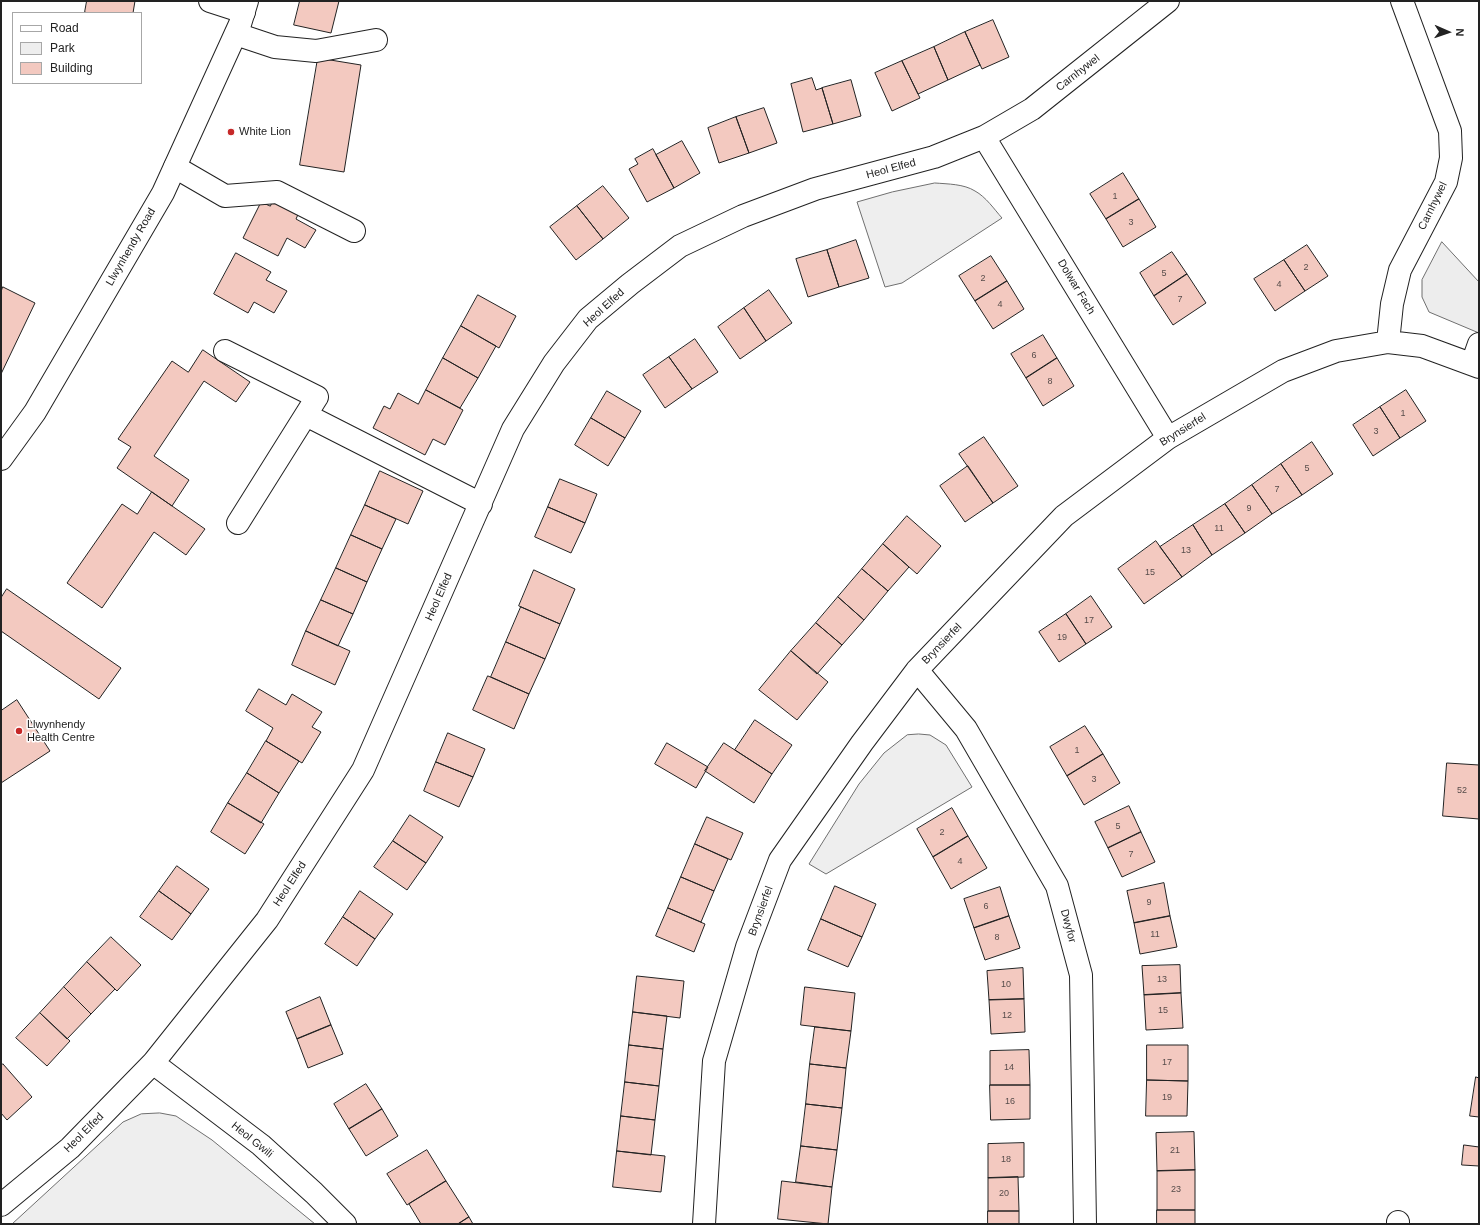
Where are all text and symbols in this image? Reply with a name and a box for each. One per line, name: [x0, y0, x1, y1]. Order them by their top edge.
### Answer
legend: [12, 12, 142, 84]
north arrow: [1428, 12, 1468, 52]
text: Road: [50, 21, 79, 35]
text: N: [1454, 28, 1466, 37]
text: Park: [50, 41, 75, 55]
street label: Carnhywel: [1053, 52, 1103, 94]
text: Building: [50, 61, 93, 75]
place label: White Lion: [239, 125, 291, 139]
marker: White Lion: [226, 127, 236, 137]
street label: Heol Elfed: [865, 156, 917, 182]
street label: Carnhywel: [1416, 180, 1450, 232]
house number: 1: [1112, 192, 1118, 202]
street label: Llwynhendy Road: [103, 206, 159, 288]
house number: 3: [1128, 218, 1134, 228]
street label: Dolwar Fach: [1054, 257, 1098, 317]
house number: 2: [1303, 263, 1309, 273]
house number: 5: [1161, 269, 1167, 279]
house number: 2: [980, 274, 986, 284]
house number: 4: [1276, 280, 1282, 290]
street label: Heol Elfed: [581, 286, 627, 330]
house number: 7: [1177, 295, 1183, 305]
house number: 4: [997, 300, 1003, 310]
house number: 6: [1031, 351, 1037, 361]
house number: 8: [1047, 377, 1053, 387]
house number: 1: [1400, 409, 1406, 419]
street label: Brynsierfel: [1157, 411, 1209, 449]
house number: 3: [1373, 427, 1379, 437]
house number: 5: [1304, 464, 1310, 474]
house number: 7: [1274, 485, 1280, 495]
house number: 9: [1246, 504, 1252, 514]
house number: 11: [1214, 524, 1224, 534]
house number: 13: [1181, 546, 1191, 556]
house number: 15: [1145, 568, 1155, 578]
street label: Heol Elfed: [423, 571, 455, 623]
house number: 17: [1084, 616, 1094, 626]
street label: Brynsierfel: [919, 621, 965, 667]
house number: 19: [1057, 633, 1067, 643]
place label: Llwynhendy Health Centre: [27, 718, 95, 744]
marker: Llwynhendy Health Centre: [14, 726, 24, 736]
house number: 1: [1074, 746, 1080, 756]
house number: 3: [1091, 775, 1097, 785]
house number: 52: [1457, 786, 1467, 796]
house number: 5: [1115, 822, 1121, 832]
house number: 2: [939, 828, 945, 838]
house number: 7: [1128, 850, 1134, 860]
house number: 4: [957, 857, 963, 867]
street label: Heol Elfed: [271, 859, 309, 909]
street label: Brynsierfel: [746, 884, 776, 938]
house number: 9: [1146, 898, 1152, 908]
house number: 6: [983, 902, 989, 912]
street label: Dwyfor: [1057, 908, 1079, 944]
house number: 11: [1150, 930, 1160, 940]
house number: 8: [994, 933, 1000, 943]
house number: 13: [1157, 975, 1167, 985]
house number: 10: [1001, 980, 1011, 990]
house number: 15: [1158, 1006, 1168, 1016]
house number: 12: [1002, 1011, 1012, 1021]
house number: 17: [1162, 1058, 1172, 1068]
house number: 14: [1004, 1063, 1014, 1073]
house number: 19: [1162, 1093, 1172, 1103]
house number: 16: [1005, 1097, 1015, 1107]
street label: Heol Elfed: [61, 1110, 107, 1156]
street label: Heol Gwili: [229, 1119, 275, 1161]
house number: 21: [1170, 1146, 1180, 1156]
house number: 18: [1001, 1155, 1011, 1165]
house number: 23: [1171, 1185, 1181, 1195]
house number: 20: [999, 1189, 1009, 1199]

